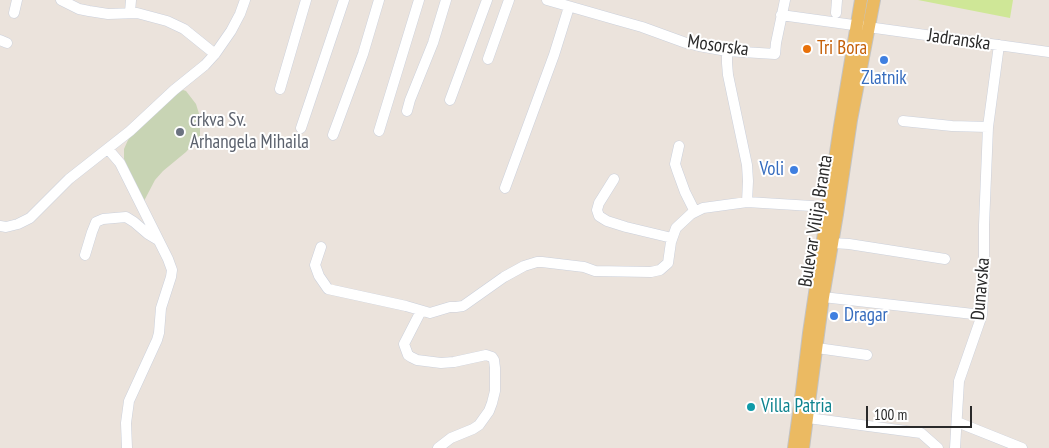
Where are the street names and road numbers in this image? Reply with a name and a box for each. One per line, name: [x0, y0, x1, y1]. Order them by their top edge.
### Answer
street label: Jadranska: [926, 24, 992, 56]
street label: Mosorska: [686, 30, 750, 62]
street label: Bulevar Vilija Branta: [794, 153, 838, 289]
street label: Dunavska: [967, 257, 995, 321]

